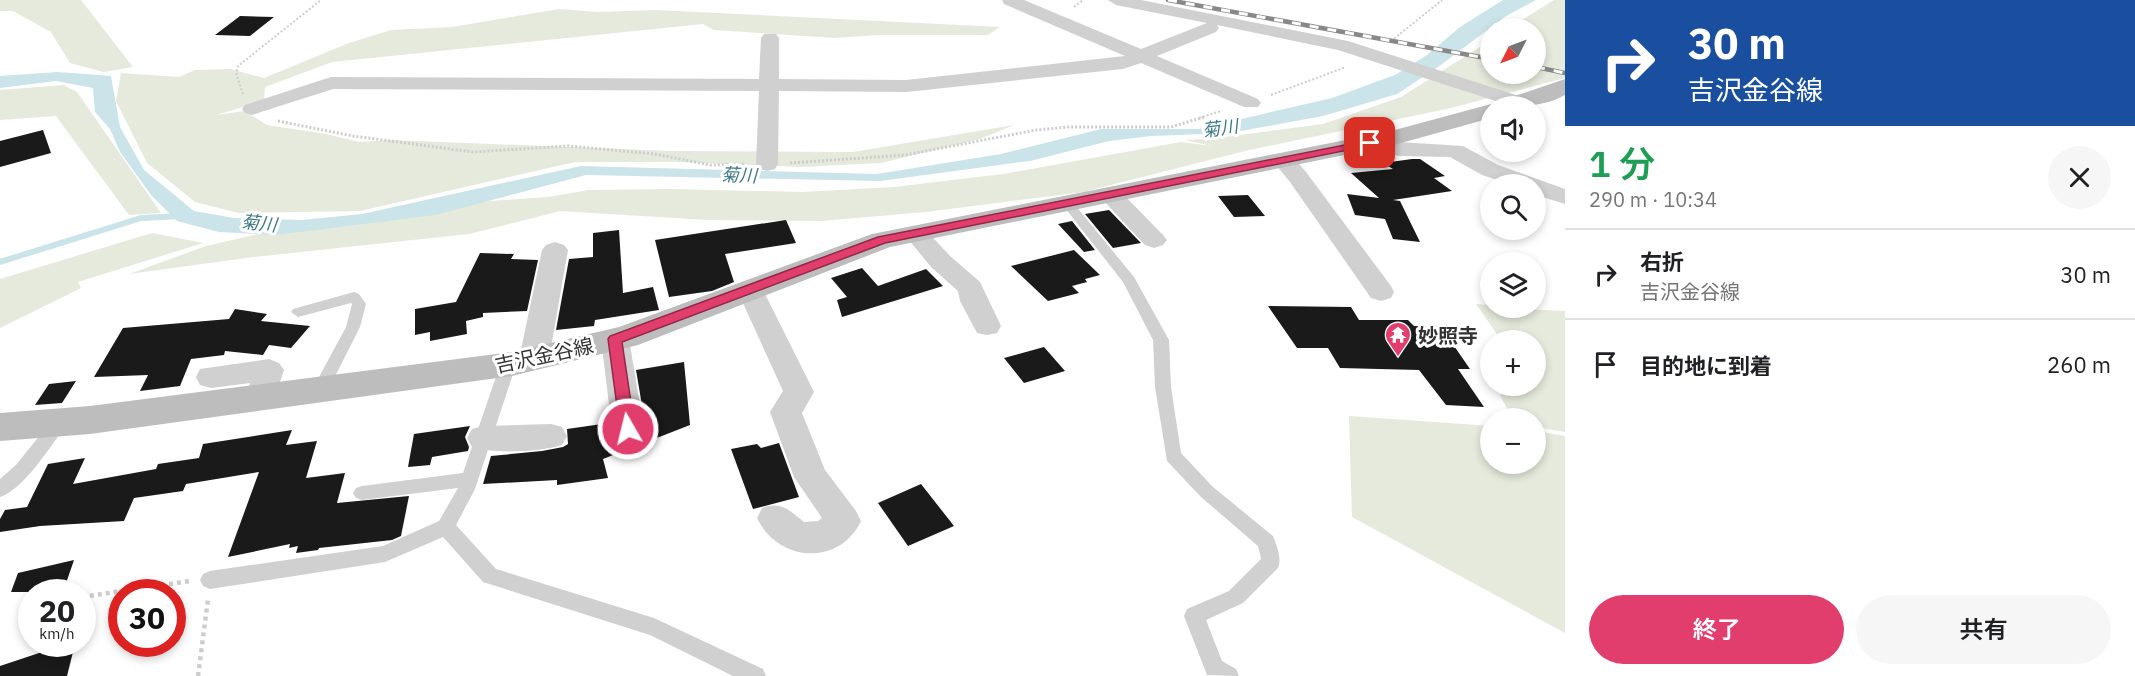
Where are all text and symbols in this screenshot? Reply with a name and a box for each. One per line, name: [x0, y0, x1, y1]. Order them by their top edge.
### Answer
text: 30 m: [1688, 16, 1786, 71]
north arrow: [1480, 18, 1546, 84]
map controls: [1480, 18, 1546, 474]
icon: right: [1589, 24, 1667, 102]
text: 吉沢金谷線: [1688, 72, 1823, 107]
button: sound: [1480, 96, 1546, 162]
water label: 菊川: [1201, 114, 1241, 142]
pin: [1344, 117, 1395, 168]
icon: arrive: [1353, 126, 1386, 159]
text: 1 分: [1589, 140, 1655, 187]
button: close: [2048, 146, 2111, 209]
water label: 菊川: [721, 163, 759, 187]
button: search: [1480, 174, 1546, 240]
text: 290 m · 10:34: [1589, 186, 1717, 213]
water label: 菊川: [240, 210, 280, 237]
text: 右折: [1640, 247, 1684, 276]
button: layers: [1480, 252, 1546, 318]
icon: right: [1589, 258, 1622, 291]
text: 30 m: [2060, 260, 2111, 289]
text: 吉沢金谷線: [1640, 278, 1740, 305]
temple icon: 妙照寺: [1383, 320, 1413, 358]
place label: 妙照寺: [1418, 322, 1478, 349]
button: +: [1480, 330, 1546, 396]
street label: 吉沢金谷線: [492, 331, 596, 379]
icon: arrive: [1589, 348, 1622, 381]
text: 260 m: [2047, 350, 2111, 379]
text: 目的地に到着: [1640, 351, 1772, 380]
position arrow: [596, 397, 660, 461]
button: −: [1480, 408, 1546, 474]
speed limit sign: 30: [108, 579, 186, 657]
text: 20: [39, 591, 75, 630]
button: 終了: [1589, 595, 1844, 664]
button: 共有: [1856, 595, 2111, 664]
text: km/h: [39, 624, 75, 643]

